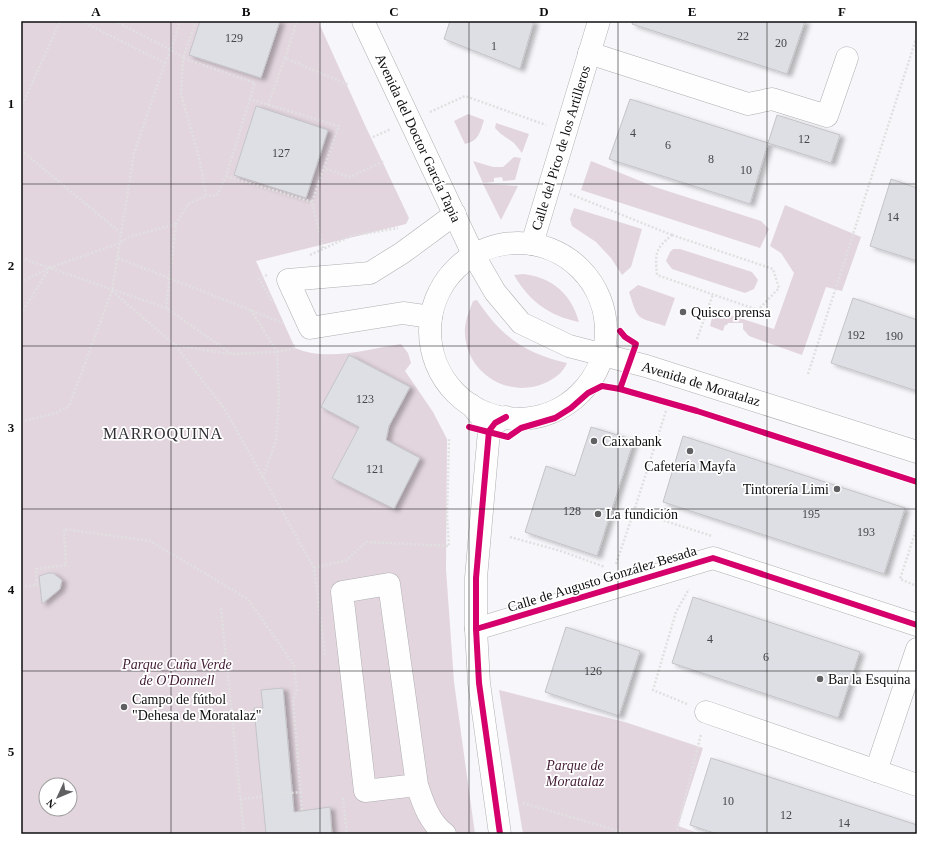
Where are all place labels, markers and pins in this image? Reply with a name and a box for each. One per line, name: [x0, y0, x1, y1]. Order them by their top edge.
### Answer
place label: Quisco prensa: [691, 305, 771, 320]
marker: Quisco prensa: [678, 307, 688, 317]
place label: Caixabank: [602, 434, 662, 449]
marker: Caixabank: [589, 436, 599, 446]
marker: Cafetería Mayfa: [685, 446, 695, 456]
place label: Cafetería Mayfa: [644, 459, 736, 474]
place label: Tintorería Limi: [743, 482, 829, 497]
marker: Tintorería Limi: [832, 484, 842, 494]
place label: La fundición: [606, 507, 678, 522]
marker: La fundición: [593, 509, 603, 519]
place label: Bar la Esquina: [828, 672, 911, 687]
marker: Bar la Esquina: [815, 674, 825, 684]
place label: Campo de fútbol "Dehesa de Moratalaz": [132, 692, 262, 723]
marker: Campo de fútbol "Dehesa de Moratalaz": [119, 702, 129, 712]

